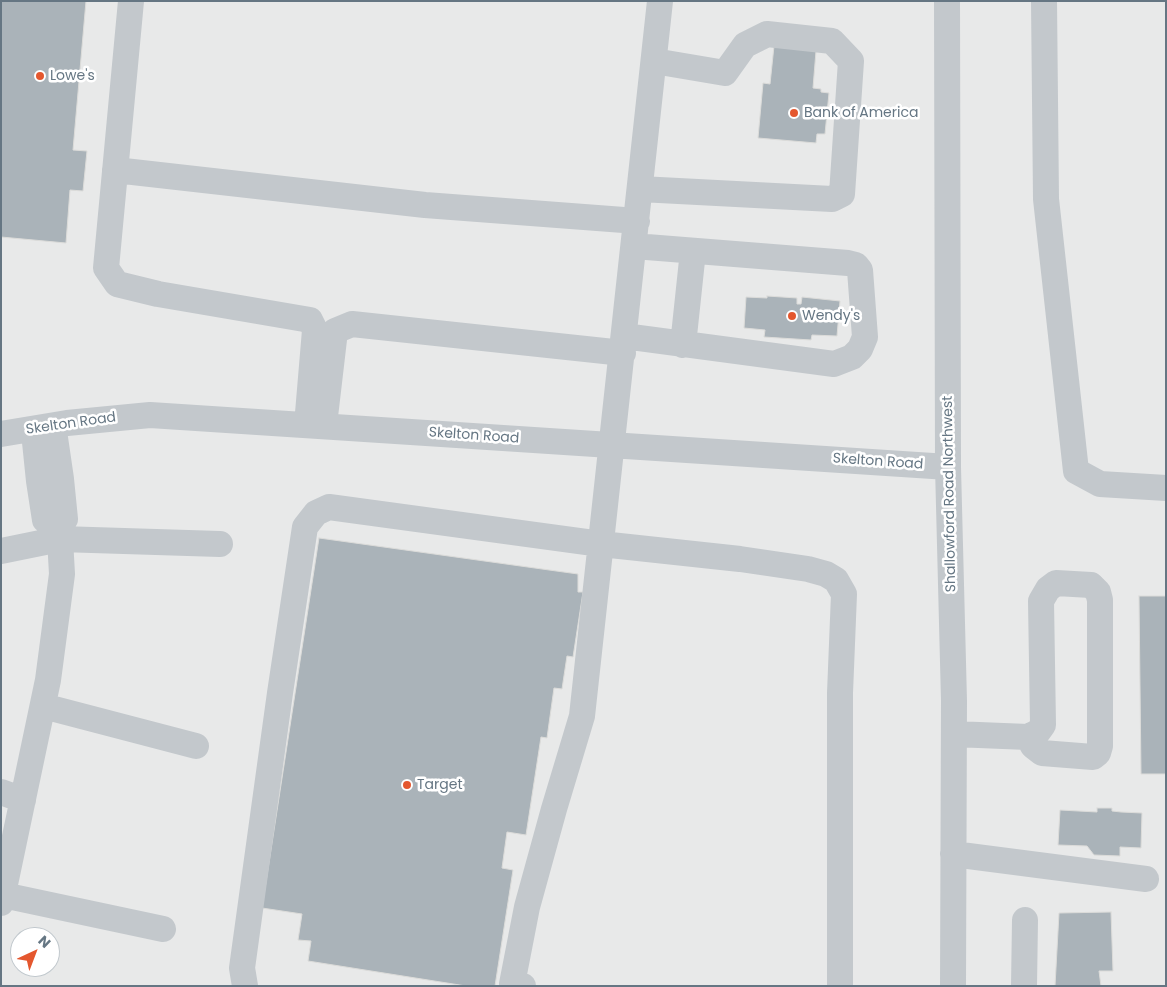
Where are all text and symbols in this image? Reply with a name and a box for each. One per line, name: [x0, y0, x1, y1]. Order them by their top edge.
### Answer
place label: Lowe's: [50, 68, 95, 84]
marker: Lowe's: [34, 70, 46, 82]
place label: Bank of America: [804, 105, 918, 121]
marker: Bank of America: [788, 107, 800, 119]
place label: Wendy's: [802, 308, 860, 324]
marker: Wendy's: [786, 310, 798, 322]
street label: Shallowford Road Northwest: [940, 395, 960, 593]
street label: Skelton Road: [25, 409, 117, 439]
street label: Skelton Road: [428, 424, 520, 448]
street label: Skelton Road: [832, 450, 924, 474]
place label: Target: [417, 777, 462, 793]
marker: Target: [401, 779, 413, 791]
north arrow: [10, 927, 60, 977]
text: N: [34, 931, 55, 953]

